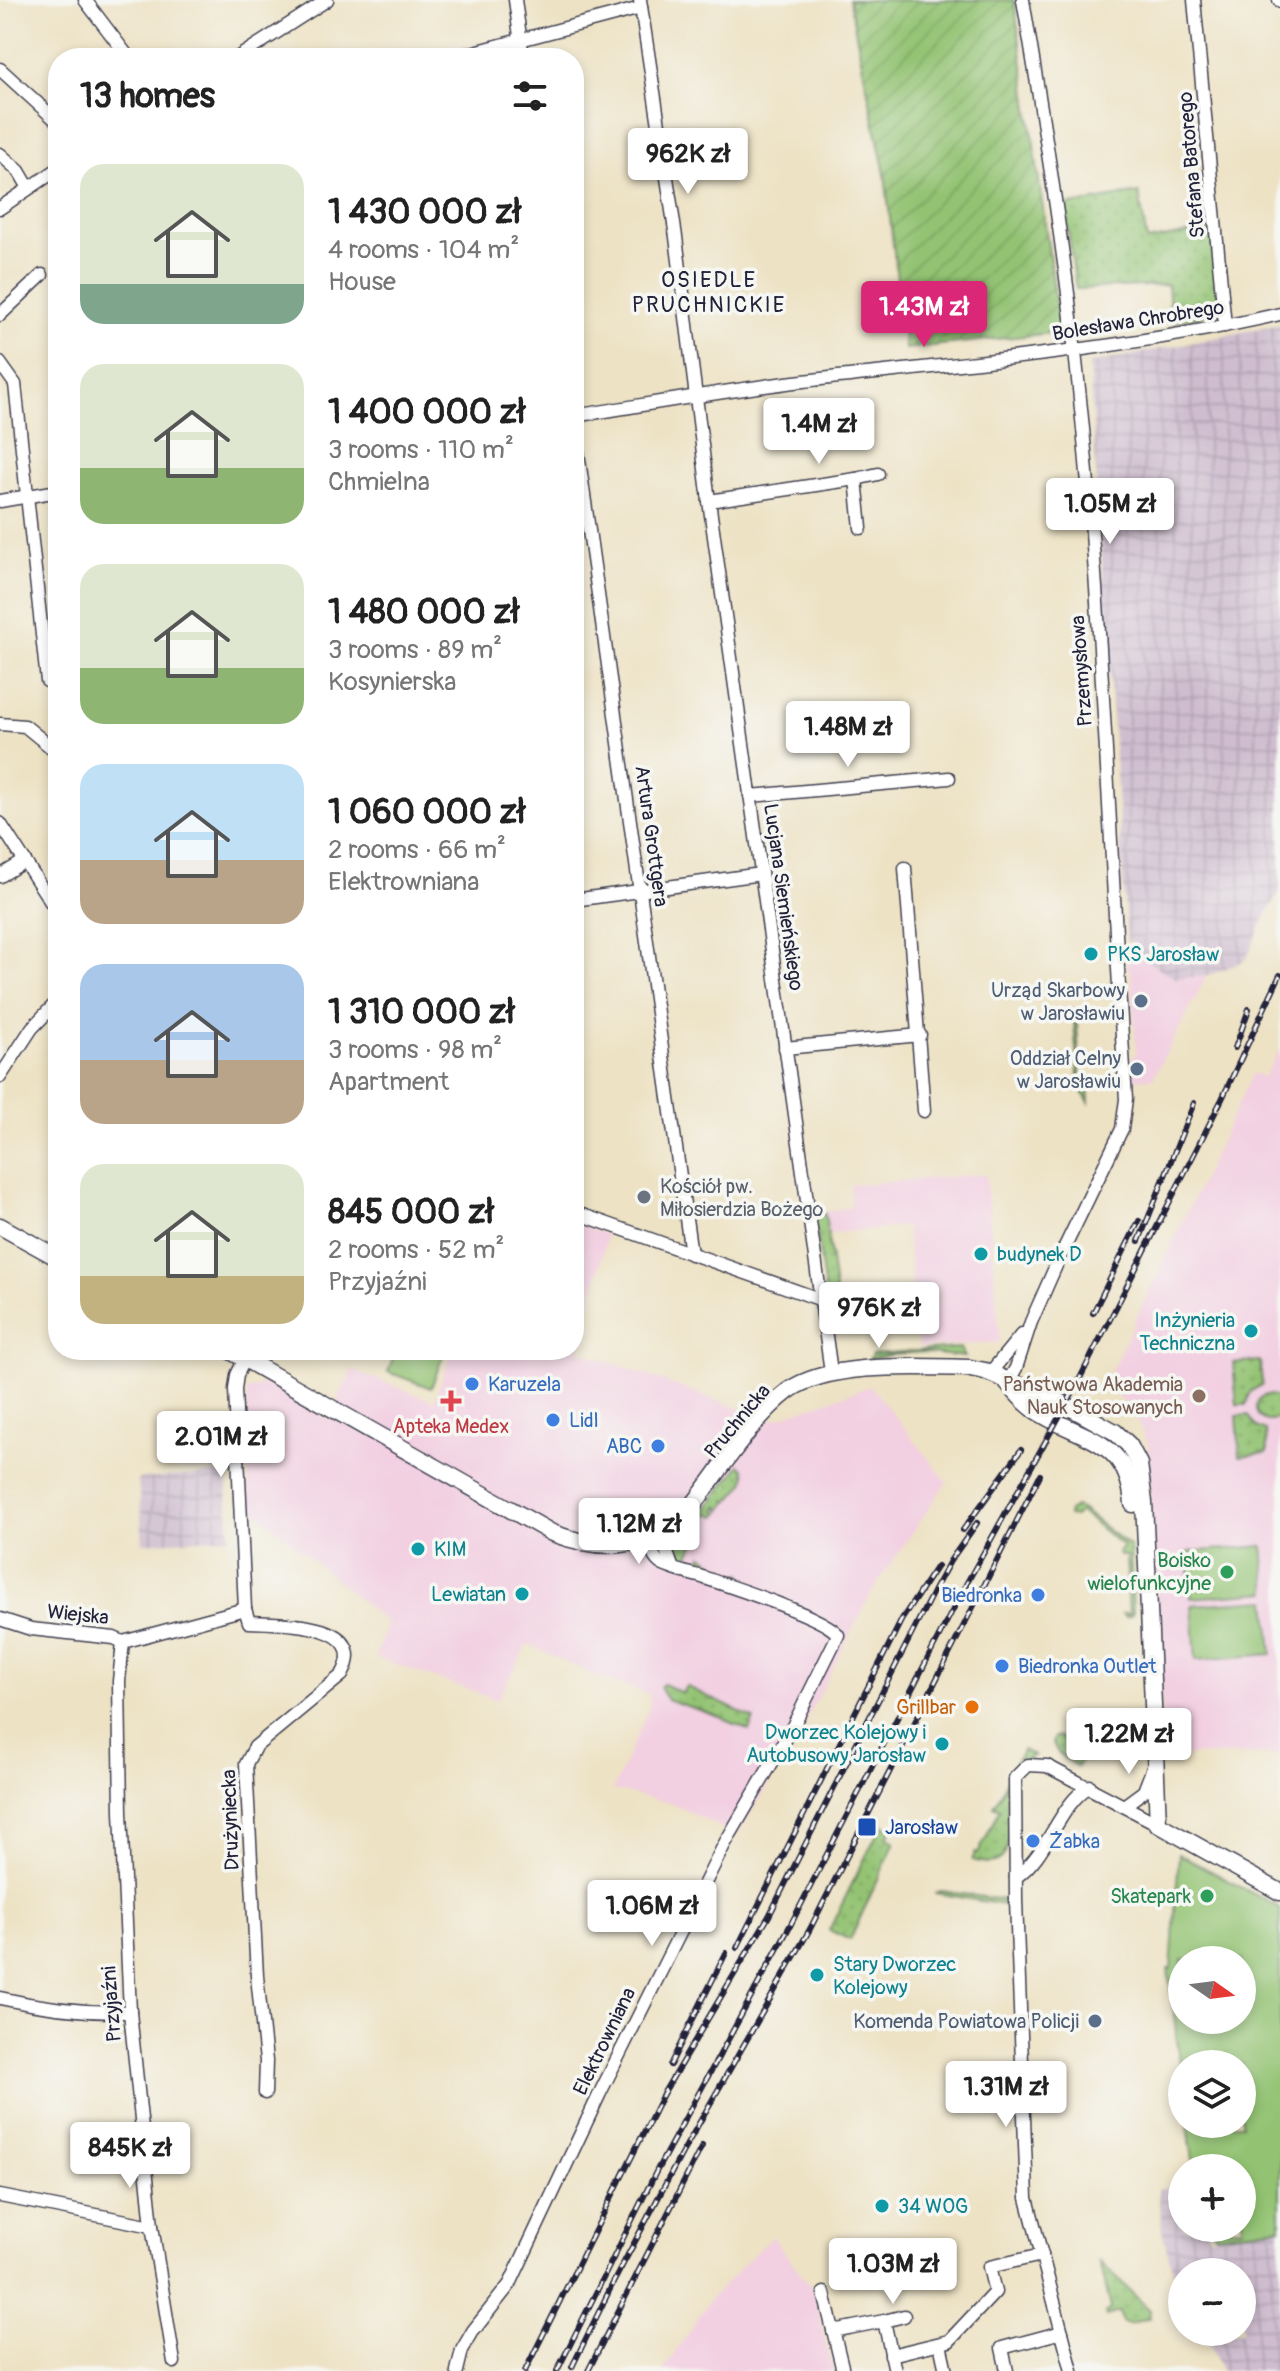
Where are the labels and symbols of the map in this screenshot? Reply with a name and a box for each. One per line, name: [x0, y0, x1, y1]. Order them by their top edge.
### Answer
street label: Stefana Batorego: [1173, 90, 1210, 239]
pin: 962K zł: [614, 128, 762, 196]
district label: OSIEDLE PRUCHNICKIE: [632, 266, 786, 319]
pin: 1.43M zł: [841, 281, 1007, 349]
street label: Bolesława Chrobrego: [1050, 295, 1226, 346]
pin: 1.4M zł: [745, 398, 893, 466]
pin: 1.05M zł: [1027, 478, 1193, 546]
street label: Przemysłowa: [1065, 615, 1098, 727]
pin: 1.48M zł: [765, 701, 931, 769]
street label: Artura Grottgera: [629, 764, 674, 908]
street label: Lucjana Siemieńskiego: [758, 802, 809, 993]
place label: PKS Jarosław: [1107, 942, 1220, 967]
marker: PKS Jarosław: [1082, 945, 1100, 963]
place label: Urząd Skarbowy w Jarosławiu: [991, 978, 1125, 1026]
marker: Urząd Skarbowy w Jarosławiu: [1132, 992, 1150, 1010]
place label: Oddział Celny w Jarosławiu: [1010, 1046, 1121, 1094]
marker: Oddział Celny w Jarosławiu: [1128, 1060, 1146, 1078]
place label: Kościół pw. Miłosierdzia Bożego: [660, 1174, 824, 1222]
marker: Kościół pw. Miłosierdzia Bożego: [635, 1188, 653, 1206]
place label: budynek D: [997, 1242, 1082, 1267]
marker: budynek D: [972, 1245, 990, 1263]
pin: 976K zł: [805, 1282, 953, 1350]
place label: Inżynieria Techniczna: [1140, 1308, 1235, 1356]
marker: Inżynieria Techniczna: [1242, 1322, 1260, 1340]
place label: Karuzela: [488, 1372, 561, 1397]
place label: Państwowa Akademia Nauk Stosowanych: [1003, 1372, 1183, 1420]
marker: Karuzela: [463, 1375, 481, 1393]
street label: Pruchnicka: [699, 1379, 776, 1464]
marker: Państwowa Akademia Nauk Stosowanych: [1190, 1387, 1208, 1405]
marker: Apteka Medex: [442, 1392, 460, 1410]
place label: Lidl: [569, 1408, 598, 1433]
pin: 2.01M zł: [138, 1411, 304, 1479]
marker: Lidl: [544, 1411, 562, 1429]
place label: Apteka Medex: [393, 1414, 509, 1439]
place label: ABC: [606, 1434, 642, 1459]
marker: ABC: [649, 1437, 667, 1455]
pin: 1.12M zł: [556, 1498, 722, 1566]
place label: KIM: [434, 1537, 466, 1562]
marker: KIM: [409, 1540, 427, 1558]
place label: Boisko wielofunkcyjne: [1087, 1548, 1211, 1596]
marker: Boisko wielofunkcyjne: [1218, 1563, 1236, 1581]
place label: Lewiatan: [431, 1582, 506, 1607]
place label: Biedronka: [941, 1583, 1022, 1608]
marker: Lewiatan: [513, 1585, 531, 1603]
marker: Biedronka: [1029, 1586, 1047, 1604]
street label: Wiejska: [46, 1599, 110, 1630]
place label: Biedronka Outlet: [1018, 1654, 1158, 1679]
marker: Biedronka Outlet: [993, 1657, 1011, 1675]
place label: Grillbar: [896, 1695, 956, 1720]
marker: Grillbar: [963, 1698, 981, 1716]
pin: 1.22M zł: [1046, 1708, 1212, 1776]
place label: Dworzec Kolejowy i Autobusowy Jarosław: [746, 1720, 926, 1768]
marker: Dworzec Kolejowy i Autobusowy Jarosław: [933, 1735, 951, 1753]
street label: Drużyniecka: [216, 1769, 245, 1871]
place label: Jarosław: [885, 1815, 959, 1840]
marker: Jarosław: [856, 1816, 878, 1838]
place label: Żabka: [1049, 1829, 1100, 1854]
marker: Żabka: [1024, 1832, 1042, 1850]
pin: 1.06M zł: [569, 1880, 735, 1948]
place label: Skatepark: [1110, 1884, 1192, 1909]
marker: Skatepark: [1198, 1887, 1216, 1905]
north arrow: [1168, 1946, 1256, 2034]
place label: Stary Dworzec Kolejowy: [833, 1952, 956, 2000]
street label: Przyjaźni: [96, 1965, 127, 2043]
marker: Stary Dworzec Kolejowy: [808, 1966, 826, 1984]
street label: Elektrowniana: [568, 1983, 641, 2099]
place label: Komenda Powiatowa Policji: [853, 2009, 1079, 2034]
marker: Komenda Powiatowa Policji: [1086, 2012, 1104, 2030]
pin: 1.31M zł: [923, 2061, 1089, 2129]
pin: 845K zł: [56, 2122, 204, 2190]
place label: 34 WOG: [898, 2194, 968, 2219]
marker: 34 WOG: [873, 2197, 891, 2215]
pin: 1.03M zł: [810, 2238, 976, 2306]

